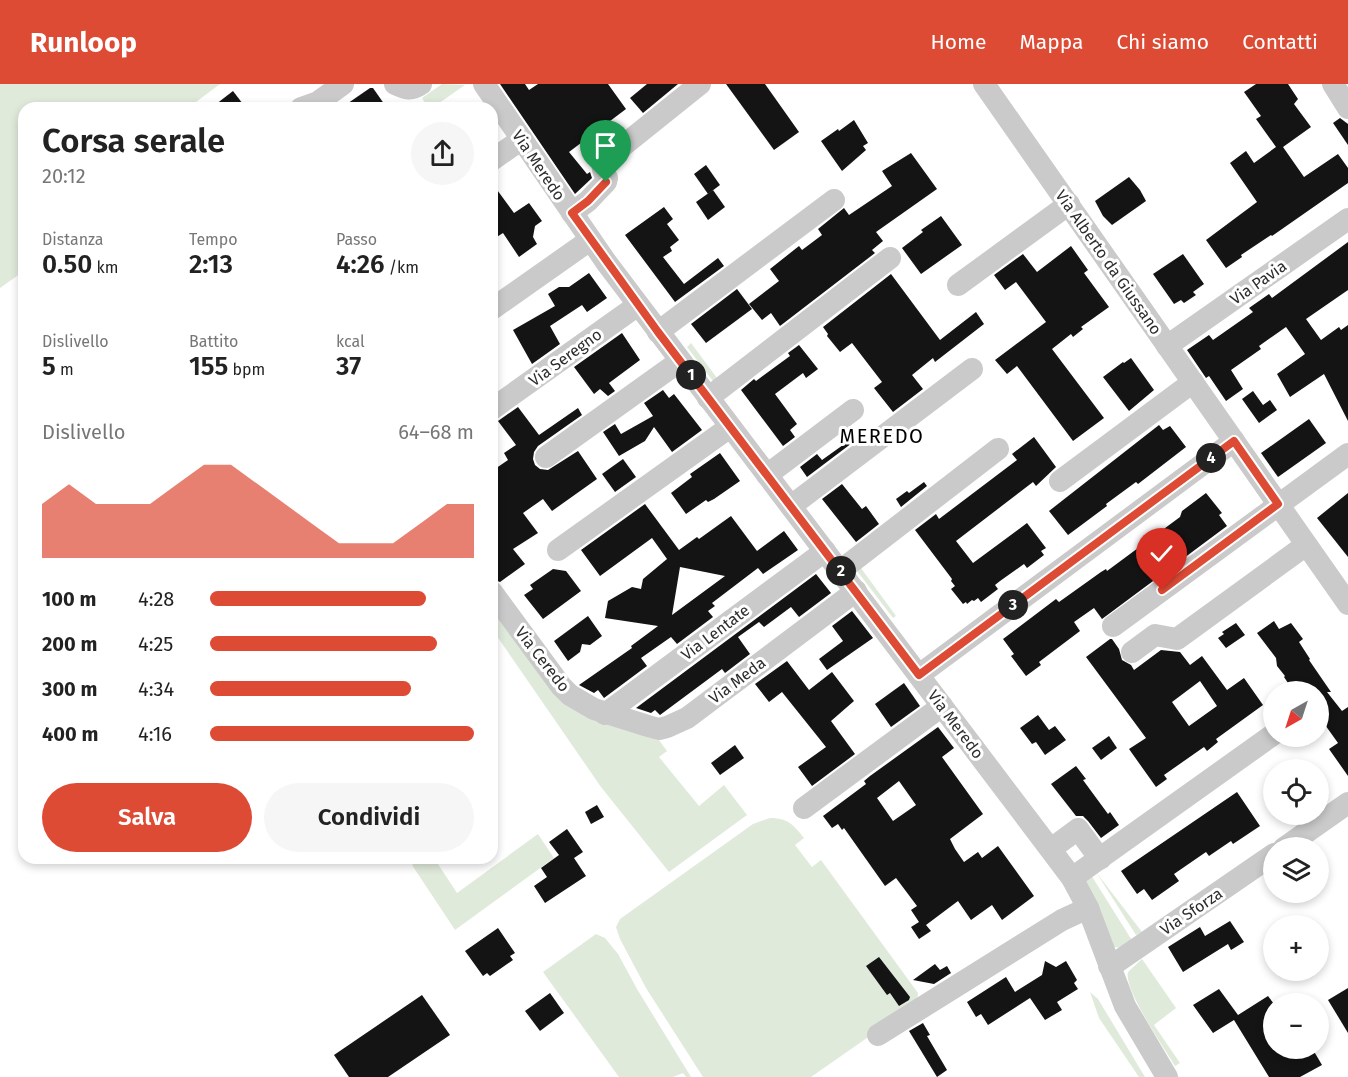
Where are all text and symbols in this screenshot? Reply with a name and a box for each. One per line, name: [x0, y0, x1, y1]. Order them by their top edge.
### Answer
text: Runloop: [30, 26, 137, 59]
text: Home: [930, 29, 986, 55]
text: Mappa: [1019, 29, 1083, 55]
text: Chi siamo: [1116, 29, 1209, 55]
text: Contatti: [1242, 29, 1318, 55]
pin: [580, 120, 631, 182]
text: Corsa serale: [42, 121, 225, 161]
button: share: [411, 122, 474, 185]
street label: Via Meredo: [508, 126, 569, 204]
icon: arrive: [589, 129, 622, 162]
text: 20:12: [42, 164, 86, 188]
street label: Via Alberto da Giussano: [1051, 186, 1166, 338]
text: Distanza: [42, 230, 104, 249]
text: Tempo: [189, 230, 238, 249]
text: Passo: [336, 230, 377, 249]
text: 0.50: [42, 249, 92, 280]
text: 2:13: [189, 249, 233, 280]
text: 4:26: [336, 249, 385, 280]
street label: Via Pavia: [1226, 256, 1290, 309]
text: km: [92, 258, 118, 277]
text: /km: [385, 258, 419, 277]
street label: Via Seregno: [525, 325, 605, 390]
text: Dislivello: [42, 332, 109, 351]
text: Battito: [189, 332, 238, 351]
text: kcal: [336, 332, 365, 351]
text: 5: [42, 351, 56, 382]
text: 155: [189, 351, 228, 382]
text: 37: [336, 351, 361, 382]
text: m: [56, 360, 74, 379]
text: bpm: [228, 360, 265, 379]
pin: 1: [676, 360, 706, 390]
text: 1: [687, 365, 695, 384]
text: Dislivello: [42, 420, 125, 444]
text: 64–68 m: [398, 420, 474, 444]
district label: MEREDO: [840, 424, 924, 448]
pin: 4: [1196, 443, 1226, 473]
text: 4: [1206, 448, 1216, 467]
pin: [1136, 528, 1187, 590]
icon: check: [1145, 537, 1178, 570]
pin: 2: [826, 556, 856, 586]
text: 2: [837, 561, 845, 580]
text: 100 m: [42, 587, 96, 611]
text: 4:28: [138, 587, 174, 611]
pin: 3: [998, 590, 1028, 620]
text: 3: [1009, 595, 1017, 614]
street label: Via Lentate: [677, 601, 753, 664]
street label: Via Ceredo: [511, 623, 574, 696]
text: 200 m: [42, 632, 97, 656]
text: 4:25: [138, 632, 173, 656]
street label: Via Meda: [705, 653, 769, 708]
text: 300 m: [42, 677, 97, 701]
text: 4:34: [138, 677, 174, 701]
north arrow: [1263, 681, 1329, 747]
map controls: [1263, 681, 1329, 1059]
street label: Via Meredo: [924, 686, 988, 762]
text: 400 m: [42, 722, 98, 746]
text: 4:16: [138, 722, 172, 746]
button: locate: [1263, 759, 1329, 825]
button: Salva: [42, 783, 252, 852]
button: Condividi: [264, 783, 474, 852]
button: layers: [1263, 837, 1329, 903]
street label: Via Sforza: [1157, 884, 1226, 939]
button: +: [1263, 915, 1329, 981]
button: −: [1263, 993, 1329, 1059]

